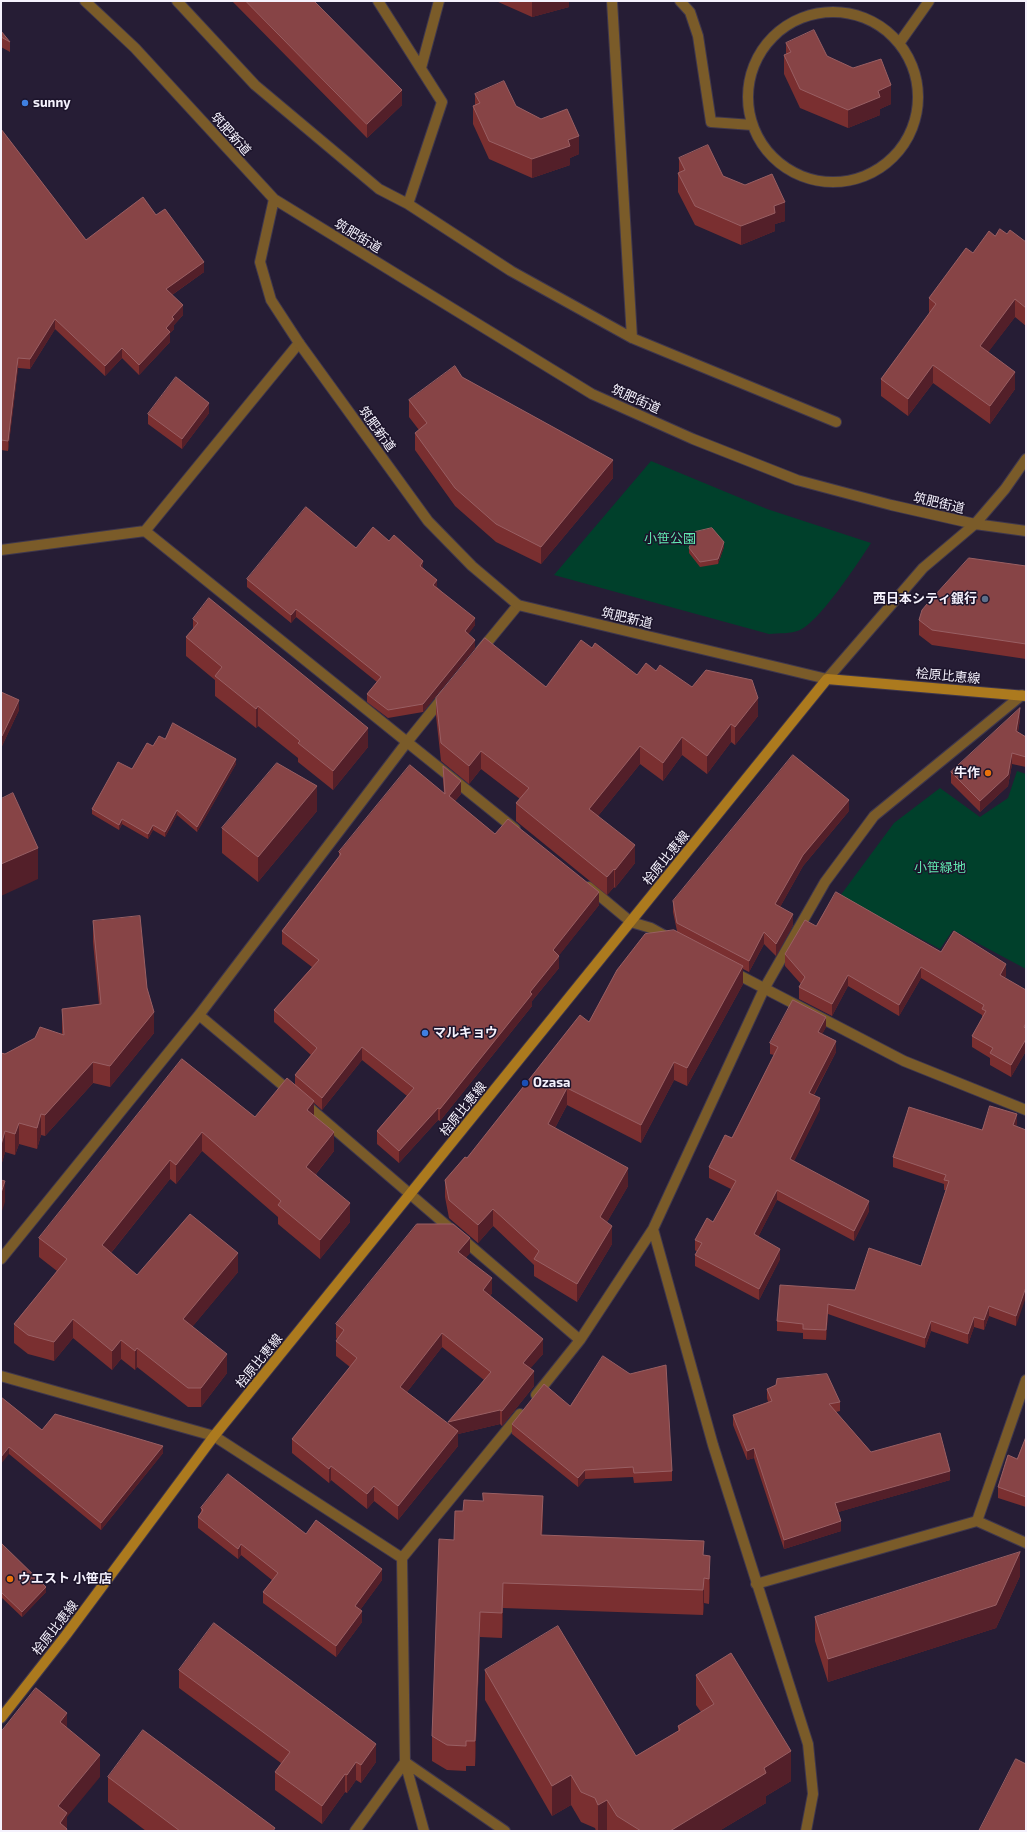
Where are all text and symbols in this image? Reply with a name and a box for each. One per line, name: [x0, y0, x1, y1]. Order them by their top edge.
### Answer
place label: sunny: [33, 95, 71, 111]
marker: sunny: [20, 98, 30, 108]
street label: 筑肥新道: [208, 109, 254, 159]
street label: 筑肥街道: [332, 216, 384, 256]
street label: 筑肥街道: [609, 381, 663, 417]
street label: 筑肥新道: [355, 403, 399, 455]
street label: 筑肥街道: [912, 490, 966, 516]
park label: 小笹公園: [644, 531, 696, 547]
place label: 西日本シティ銀行: [873, 591, 977, 607]
marker: 西日本シティ銀行: [980, 594, 990, 604]
street label: 筑肥新道: [600, 605, 654, 631]
street label: 桧原比恵線: [915, 665, 981, 687]
place label: 牛作: [954, 765, 980, 781]
marker: 牛作: [983, 768, 993, 778]
street label: 桧原比恵線: [639, 828, 693, 888]
park label: 小笹緑地: [914, 860, 966, 876]
place label: マルキョウ: [433, 1025, 498, 1041]
marker: マルキョウ: [420, 1028, 430, 1038]
place label: Ozasa: [533, 1075, 571, 1091]
marker: Ozasa: [520, 1078, 530, 1088]
street label: 桧原比恵線: [436, 1079, 490, 1139]
street label: 桧原比恵線: [232, 1331, 286, 1391]
place label: ウエスト 小笹店: [18, 1571, 112, 1587]
marker: ウエスト 小笹店: [5, 1574, 15, 1584]
street label: 桧原比恵線: [29, 1598, 81, 1658]

